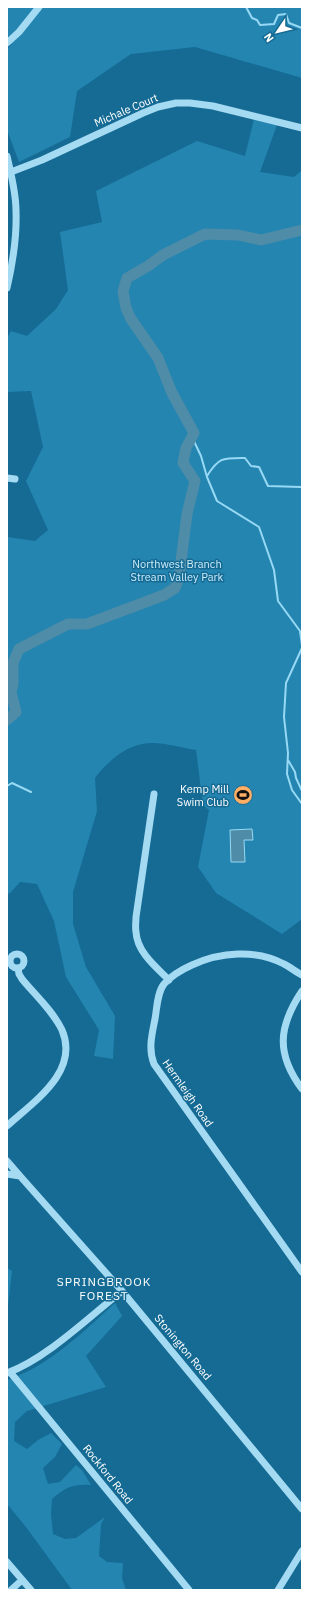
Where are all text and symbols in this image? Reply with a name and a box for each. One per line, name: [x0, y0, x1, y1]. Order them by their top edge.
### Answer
north arrow: [257, 12, 297, 52]
text: N: [261, 30, 277, 45]
street label: Michale Court: [92, 90, 160, 130]
park label: Northwest Branch Stream Valley Park: [131, 557, 224, 584]
place label: Kemp Mill Swim Club: [177, 782, 229, 809]
sports icon: Kemp Mill Swim Club: [232, 784, 254, 806]
street label: Hermleigh Road: [160, 1057, 216, 1129]
district label: SPRINGBROOK FOREST: [57, 1274, 151, 1303]
street label: Stonington Road: [151, 1311, 215, 1383]
street label: Rockford Road: [80, 1442, 136, 1506]

